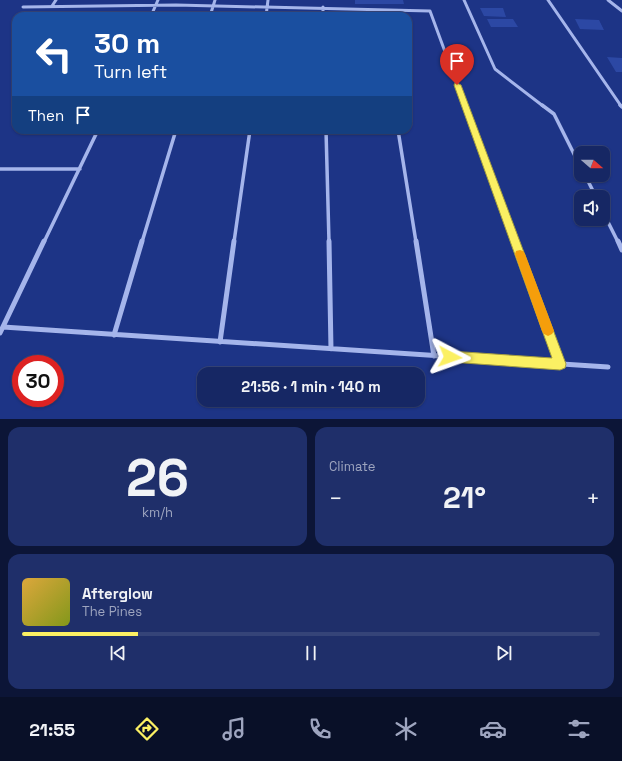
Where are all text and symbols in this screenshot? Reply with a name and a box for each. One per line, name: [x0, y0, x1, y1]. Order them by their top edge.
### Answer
text: 30 m: [94, 25, 160, 61]
icon: left: [28, 28, 80, 80]
pin: [440, 44, 474, 85]
icon: arrive: [446, 50, 468, 72]
text: Turn left: [94, 60, 167, 83]
icon: arrive: [72, 104, 94, 126]
text: Then: [28, 106, 64, 125]
north arrow: [574, 146, 610, 182]
map controls: [574, 146, 610, 226]
button: sound: [574, 190, 610, 226]
position arrow: [429, 336, 471, 378]
speed limit sign: 30: [12, 355, 64, 407]
text: 21:56 · 1 min · 140 m: [241, 377, 381, 396]
text: 26: [126, 445, 189, 511]
text: Climate: [329, 458, 375, 475]
text: 21°: [443, 478, 486, 517]
text: −: [329, 484, 343, 512]
text: +: [586, 484, 600, 512]
text: km/h: [142, 504, 173, 521]
text: Afterglow: [82, 584, 153, 603]
text: The Pines: [82, 603, 142, 620]
icon: previous: [107, 642, 129, 664]
icon: pause: [300, 642, 322, 664]
icon: next: [493, 642, 515, 664]
icon: directions: [133, 715, 161, 743]
icon: music: [220, 715, 248, 743]
icon: phone: [306, 715, 334, 743]
icon: climate: [392, 715, 420, 743]
icon: car: [479, 715, 507, 743]
icon: filters: [565, 715, 593, 743]
text: 21:55: [29, 718, 75, 741]

